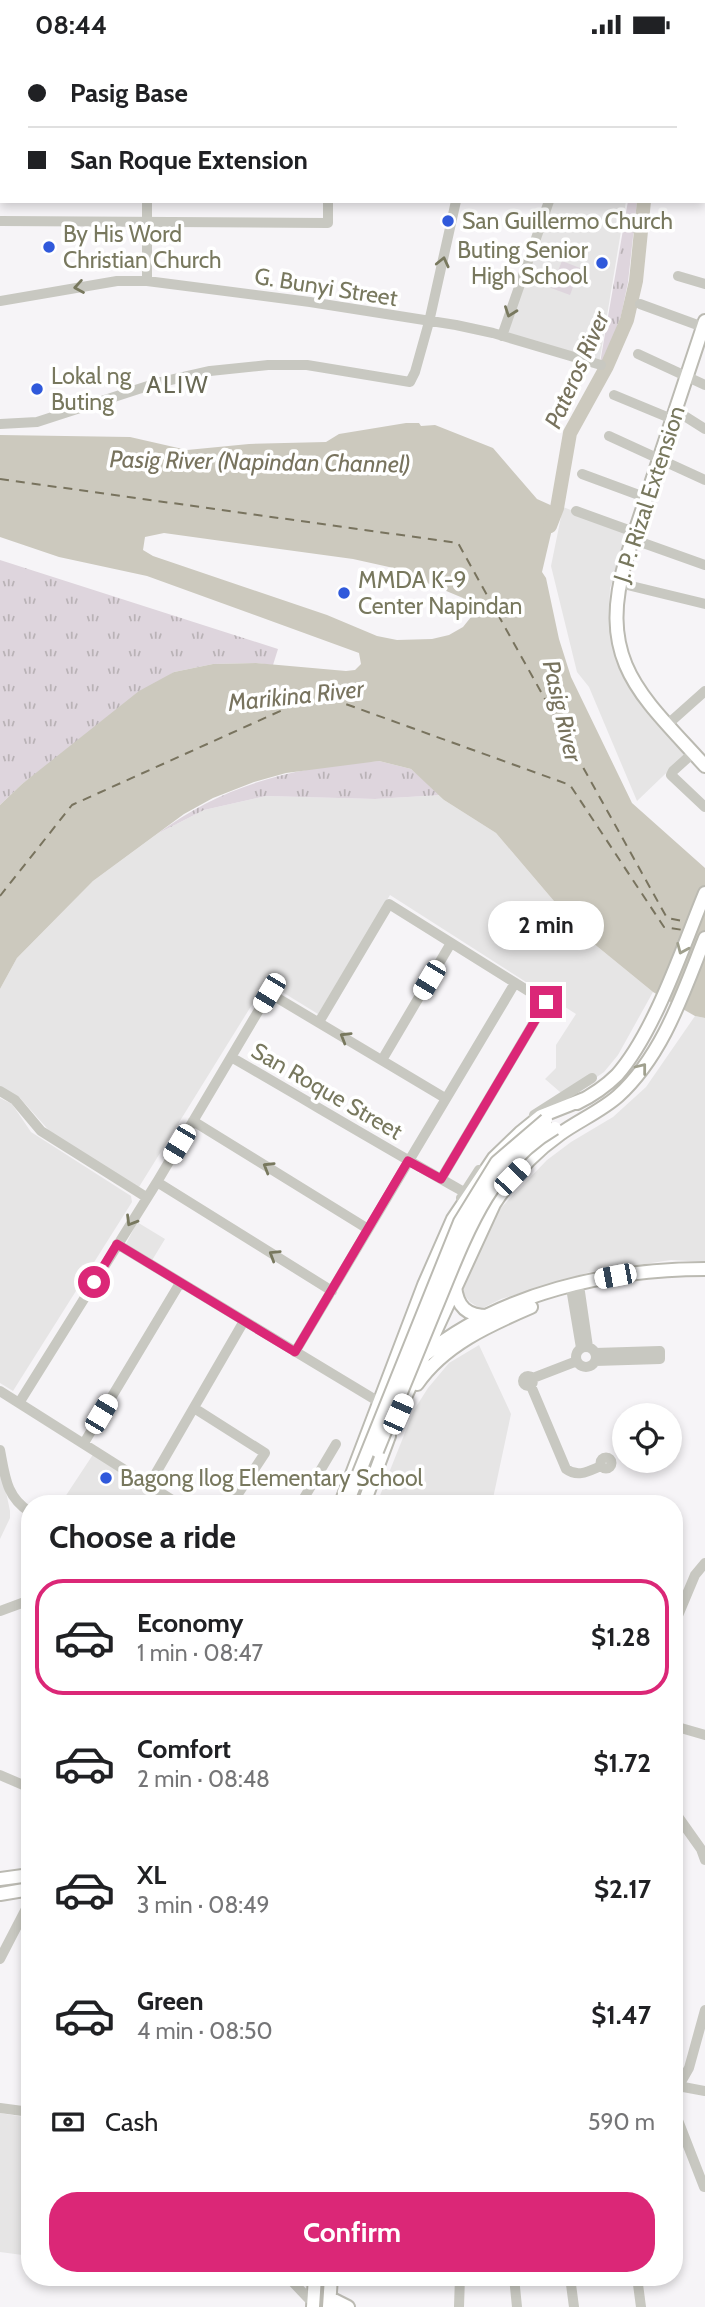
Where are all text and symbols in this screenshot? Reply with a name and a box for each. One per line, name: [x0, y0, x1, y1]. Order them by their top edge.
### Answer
text: 08:44: [35, 9, 107, 41]
text: Pasig Base: [70, 77, 188, 109]
text: San Roque Extension: [70, 144, 308, 176]
place label: San Guillermo Church: [462, 207, 673, 235]
marker: San Guillermo Church: [440, 213, 456, 229]
place label: By His Word Christian Church: [63, 220, 222, 274]
place label: Buting Senior High School: [457, 236, 589, 290]
marker: By His Word Christian Church: [41, 239, 57, 255]
marker: Buting Senior High School: [594, 255, 610, 271]
one-way arrow: [434, 256, 449, 268]
street label: G. Bunyi Street: [252, 262, 400, 312]
one-way arrow: [73, 279, 85, 294]
one-way arrow: [504, 305, 518, 318]
water label: Pateros River: [538, 305, 616, 433]
place label: Lokal ng Buting: [51, 362, 132, 416]
district label: ALIW: [146, 370, 210, 399]
marker: Lokal ng Buting: [29, 381, 45, 397]
street label: J. P. Rizal Extension: [607, 402, 691, 587]
water label: Pasig River (Napindan Channel): [109, 444, 411, 479]
place label: MMDA K-9 Center Napindan: [358, 566, 522, 620]
marker: MMDA K-9 Center Napindan: [336, 585, 352, 601]
water label: Pasig River: [537, 657, 589, 766]
water label: Marikina River: [226, 674, 367, 717]
callout: 2 min: [488, 901, 604, 949]
text: 2 min: [518, 911, 574, 939]
one-way arrow: [676, 942, 690, 954]
car: [410, 957, 449, 1003]
car: [250, 970, 289, 1016]
route end: [530, 986, 562, 1018]
one-way arrow: [339, 1032, 352, 1045]
street label: San Roque Street: [247, 1036, 408, 1146]
one-way arrow: [634, 1063, 647, 1076]
car: [160, 1121, 199, 1167]
car: [490, 1155, 535, 1199]
one-way arrow: [263, 1163, 276, 1176]
one-way arrow: [127, 1213, 140, 1226]
one-way arrow: [268, 1250, 281, 1263]
car: [593, 1262, 638, 1290]
route start: [78, 1266, 110, 1298]
car: [82, 1391, 121, 1437]
car: [380, 1391, 417, 1437]
map controls: [612, 1403, 682, 1473]
button: locate: [612, 1403, 682, 1473]
place label: Bagong Ilog Elementary School: [120, 1464, 424, 1492]
marker: Bagong Ilog Elementary School: [98, 1470, 114, 1486]
text: Choose a ride: [49, 1517, 236, 1556]
icon: car: [53, 1606, 116, 1669]
text: Economy: [137, 1607, 243, 1639]
text: $1.28: [591, 1621, 651, 1653]
text: 1 min · 08:47: [137, 1639, 263, 1667]
icon: car: [53, 1732, 116, 1795]
text: Comfort: [137, 1733, 231, 1765]
text: $1.72: [594, 1747, 651, 1779]
text: 2 min · 08:48: [137, 1765, 270, 1793]
icon: car: [53, 1858, 116, 1921]
text: XL: [137, 1859, 166, 1891]
text: $2.17: [594, 1873, 651, 1905]
text: 3 min · 08:49: [137, 1891, 269, 1919]
icon: car: [53, 1984, 116, 2047]
text: Green: [137, 1985, 204, 2017]
text: $1.47: [591, 1999, 651, 2031]
text: 4 min · 08:50: [137, 2017, 272, 2045]
icon: cash: [49, 2103, 87, 2141]
text: Cash: [105, 2106, 158, 2138]
text: 590 m: [588, 2108, 655, 2136]
button: Confirm: [49, 2192, 655, 2272]

